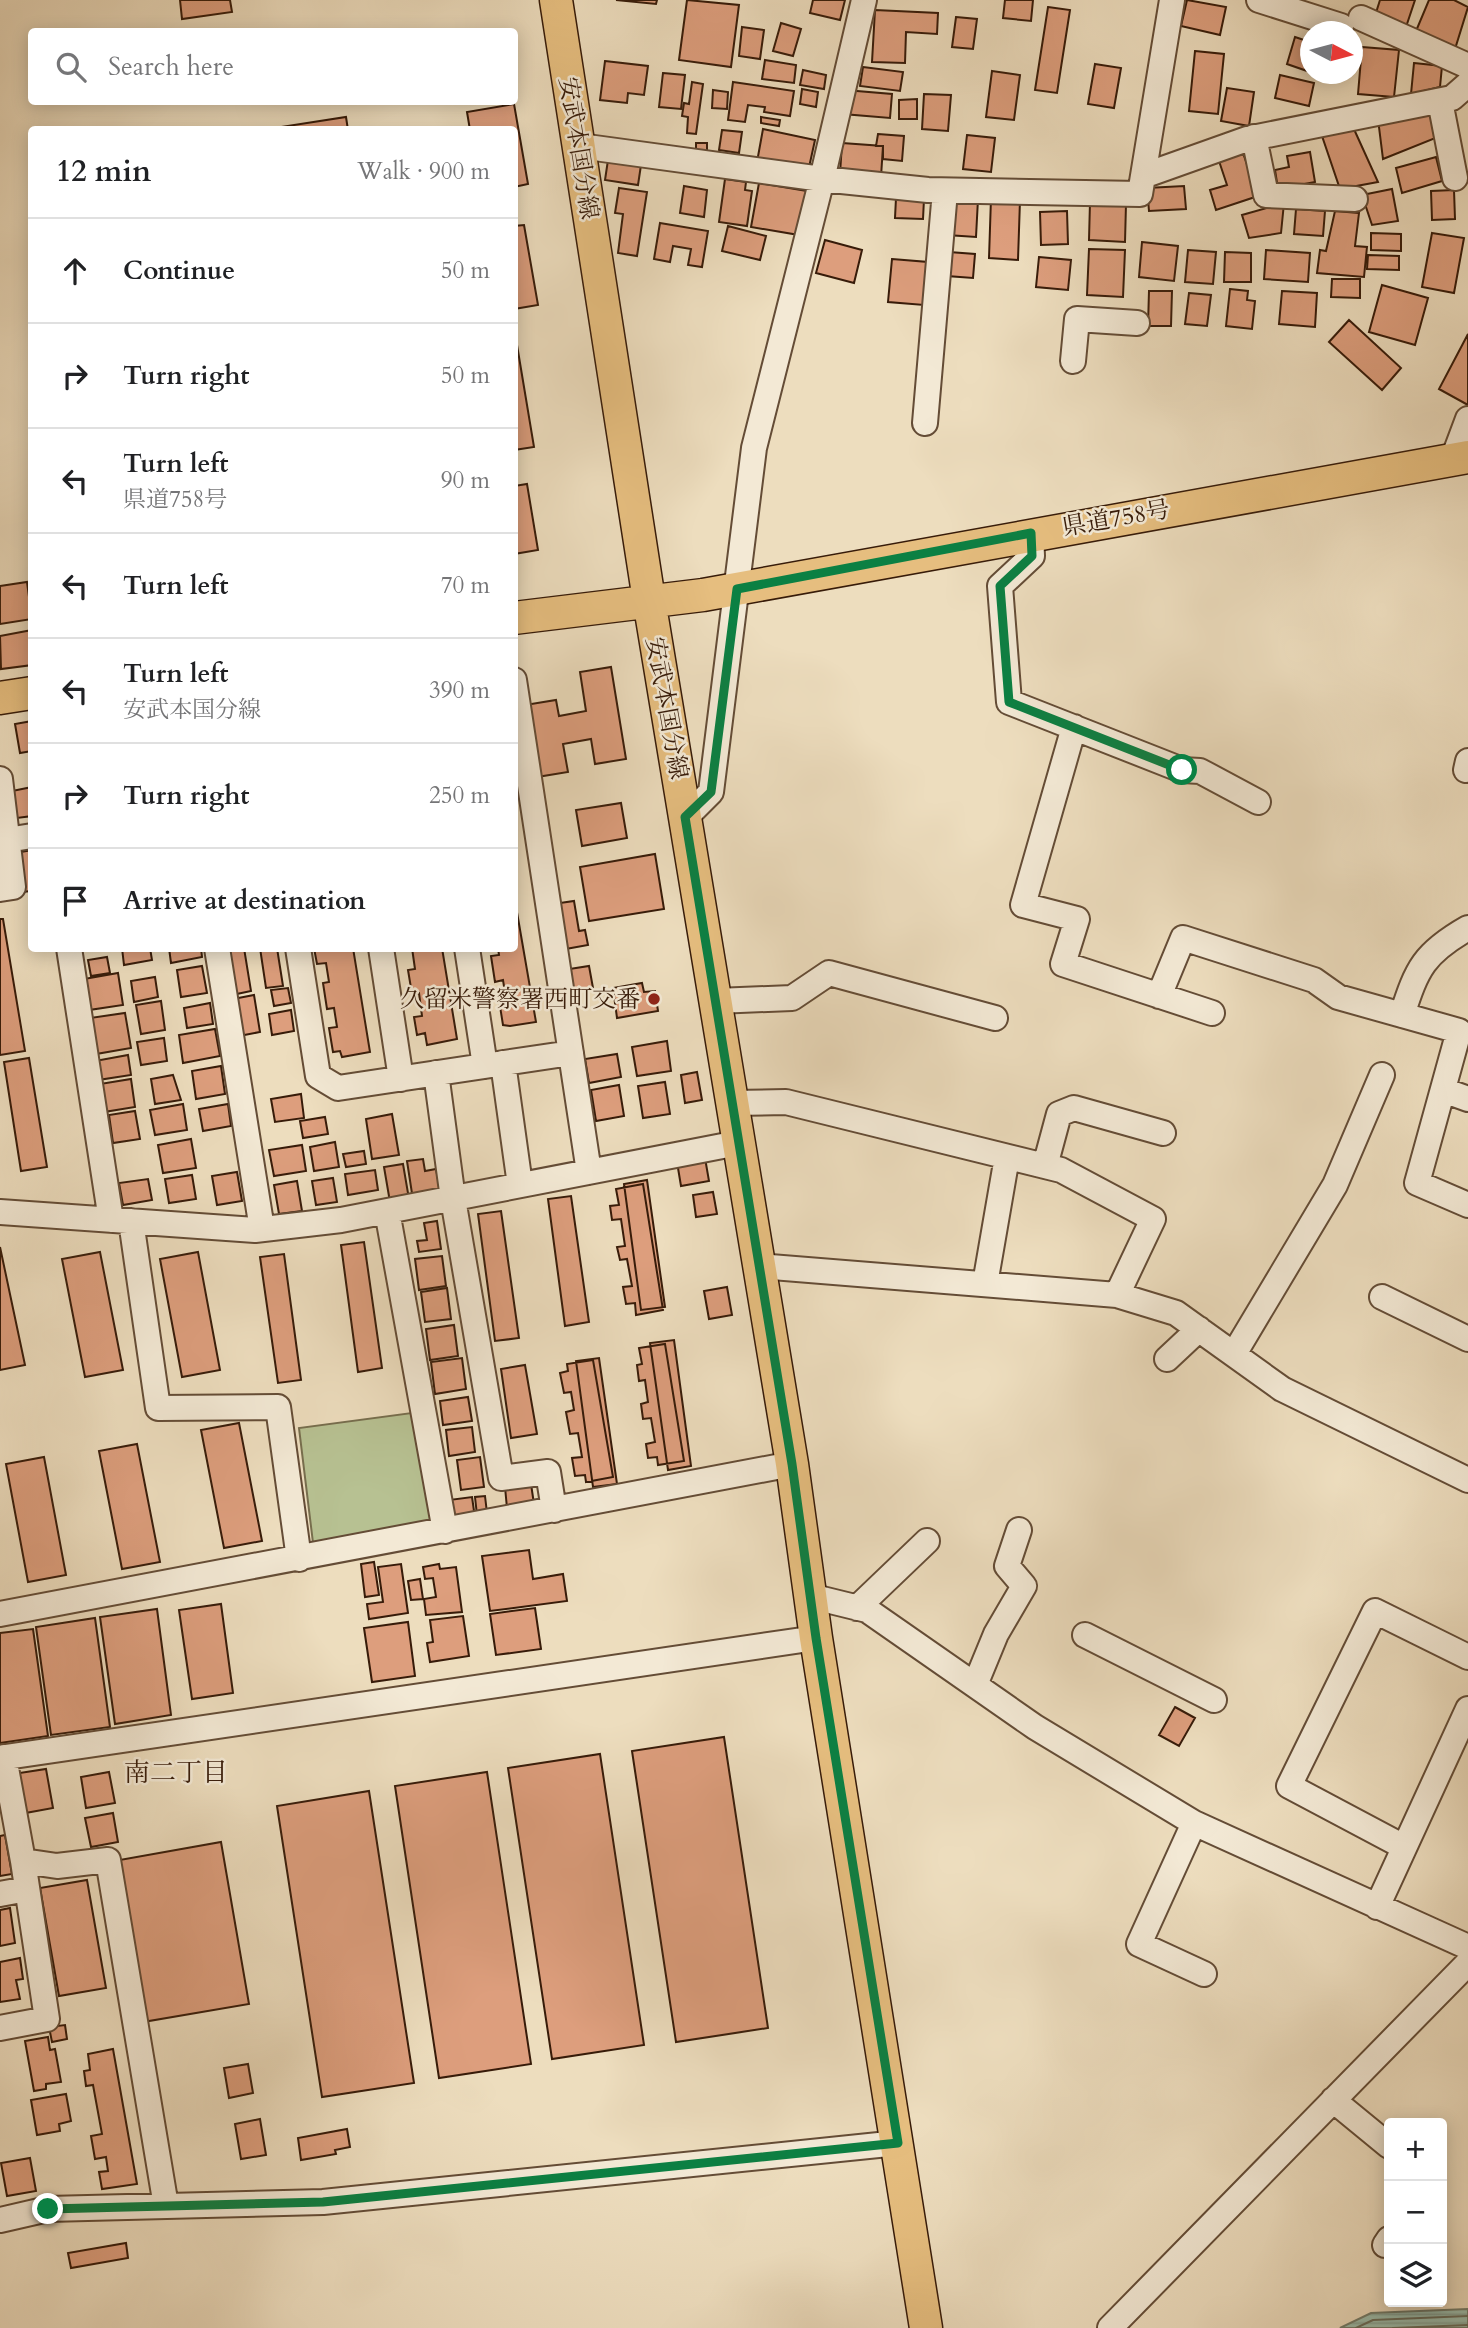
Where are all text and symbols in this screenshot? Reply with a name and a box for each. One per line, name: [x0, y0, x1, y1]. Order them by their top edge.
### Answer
north arrow: [1300, 21, 1363, 84]
search box: [28, 28, 518, 105]
icon: search: [52, 48, 90, 86]
text: Search here: [108, 49, 234, 84]
street label: 安武本国分線: [551, 74, 606, 222]
text: 12 min: [56, 151, 151, 192]
text: Walk · 900 m: [357, 156, 490, 187]
icon: ahead: [56, 252, 94, 290]
text: Continue: [123, 253, 235, 288]
text: 50 m: [441, 255, 490, 286]
icon: right: [56, 357, 94, 395]
text: Turn right: [123, 358, 250, 393]
text: 50 m: [441, 360, 490, 391]
text: Turn left: [123, 446, 228, 481]
icon: left: [56, 462, 94, 500]
text: 90 m: [441, 465, 490, 496]
text: 県道758号: [123, 484, 227, 515]
street label: 県道758号: [1060, 493, 1173, 544]
icon: left: [56, 567, 94, 605]
text: Turn left: [123, 568, 228, 603]
text: 70 m: [441, 570, 490, 601]
street label: 安武本国分線: [638, 634, 695, 782]
text: Turn left: [123, 656, 228, 691]
icon: left: [56, 672, 94, 710]
text: 390 m: [429, 675, 490, 706]
text: 安武本国分線: [123, 694, 261, 725]
route start: [1166, 754, 1197, 785]
icon: right: [56, 777, 94, 815]
text: Turn right: [123, 778, 250, 813]
text: 250 m: [429, 780, 490, 811]
icon: arrive: [56, 882, 94, 920]
text: Arrive at destination: [123, 883, 366, 918]
place label: 久留米警察署西町交番: [400, 983, 640, 1016]
marker: 久留米警察署西町交番: [646, 991, 662, 1007]
district label: 南二丁目: [124, 1755, 228, 1790]
map controls: [1384, 2118, 1447, 2307]
button: +: [1384, 2118, 1447, 2181]
button: −: [1384, 2181, 1447, 2244]
route end: [32, 2193, 63, 2224]
button: layers: [1384, 2244, 1447, 2307]

